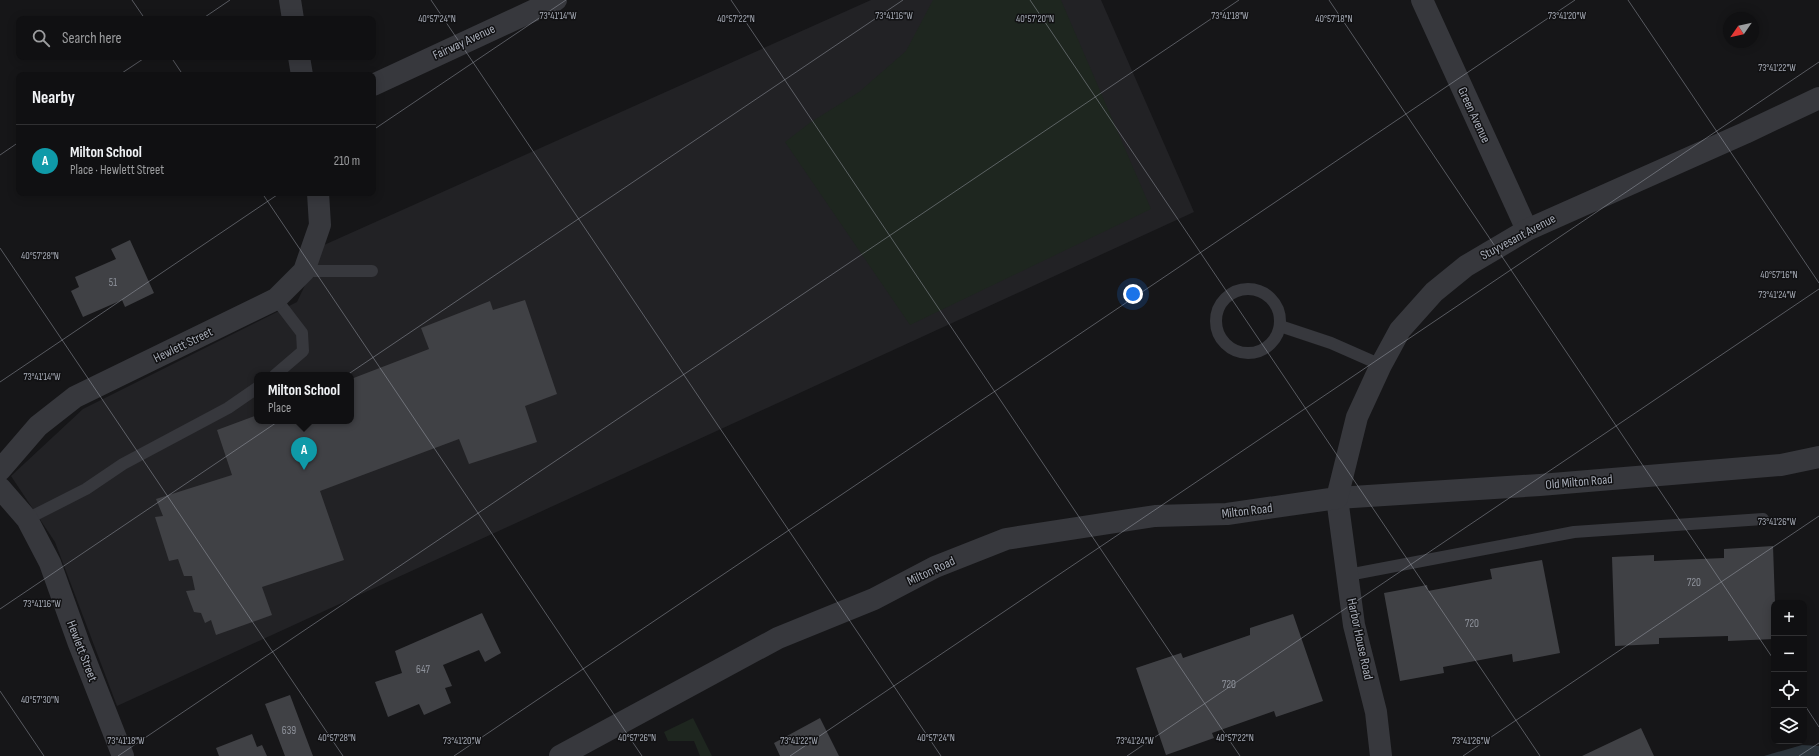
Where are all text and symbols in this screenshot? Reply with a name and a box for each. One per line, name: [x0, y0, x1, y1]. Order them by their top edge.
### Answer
text: 73°41'14"W: [539, 10, 577, 22]
text: 73°41'16"W: [875, 10, 913, 22]
text: 73°41'18"W: [1211, 10, 1249, 22]
text: 73°41'20"W: [1548, 10, 1587, 22]
north arrow: [1723, 12, 1759, 48]
text: 40°57'24"N: [418, 13, 456, 25]
text: 40°57'22"N: [717, 13, 755, 25]
text: 40°57'20"N: [1016, 13, 1054, 25]
text: 40°57'18"N: [1315, 13, 1353, 25]
search box: [16, 16, 376, 60]
street label: Fairway Avenue: [430, 21, 498, 63]
icon: search: [30, 27, 52, 49]
text: Search here: [62, 29, 122, 48]
text: 73°41'22"W: [1758, 62, 1796, 74]
street label: Green Avenue: [1454, 84, 1494, 146]
text: Nearby: [32, 88, 75, 108]
text: Milton School: [70, 143, 142, 162]
text: A: [42, 153, 48, 169]
text: 210 m: [334, 153, 360, 169]
text: Place · Hewlett Street: [70, 162, 164, 178]
street label: Stuyvesant Avenue: [1477, 210, 1559, 264]
text: 40°57'28"N: [21, 250, 59, 262]
text: 40°57'16"N: [1760, 269, 1798, 281]
house number: 51: [109, 276, 117, 289]
your location: [1123, 284, 1143, 304]
text: 73°41'24"W: [1758, 289, 1796, 301]
street label: Hewlett Street: [151, 324, 215, 366]
text: 73°41'14"W: [23, 371, 61, 383]
popup: [254, 372, 354, 424]
text: Milton School: [268, 381, 340, 400]
text: Place: [268, 400, 291, 416]
pin: A: [291, 437, 317, 470]
street label: Old Milton Road: [1545, 471, 1613, 493]
street label: Milton Road: [1221, 500, 1273, 522]
text: 73°41'26"W: [1758, 516, 1796, 528]
street label: Milton Road: [904, 553, 958, 589]
house number: 720: [1687, 576, 1701, 589]
street label: Harbor House Road: [1344, 597, 1376, 681]
text: 73°41'16"W: [23, 598, 61, 610]
map controls: [1771, 600, 1807, 744]
button: +: [1771, 600, 1807, 636]
house number: 720: [1465, 617, 1479, 630]
street label: Hewlett Street: [63, 618, 101, 684]
button: −: [1771, 636, 1807, 672]
house number: 647: [416, 663, 431, 676]
button: locate: [1771, 672, 1807, 708]
house number: 720: [1222, 678, 1236, 691]
text: 40°57'30"N: [21, 694, 59, 706]
button: layers: [1771, 708, 1807, 744]
house number: 639: [282, 724, 296, 737]
text: 40°57'28"N: [318, 732, 356, 744]
text: 40°57'26"N: [618, 732, 656, 744]
text: 40°57'24"N: [917, 732, 955, 744]
text: 40°57'22"N: [1216, 732, 1254, 744]
text: 73°41'18"W: [107, 735, 145, 747]
text: 73°41'20"W: [443, 735, 482, 747]
text: 73°41'22"W: [780, 735, 818, 747]
text: 73°41'24"W: [1116, 735, 1154, 747]
text: 73°41'26"W: [1452, 735, 1490, 747]

